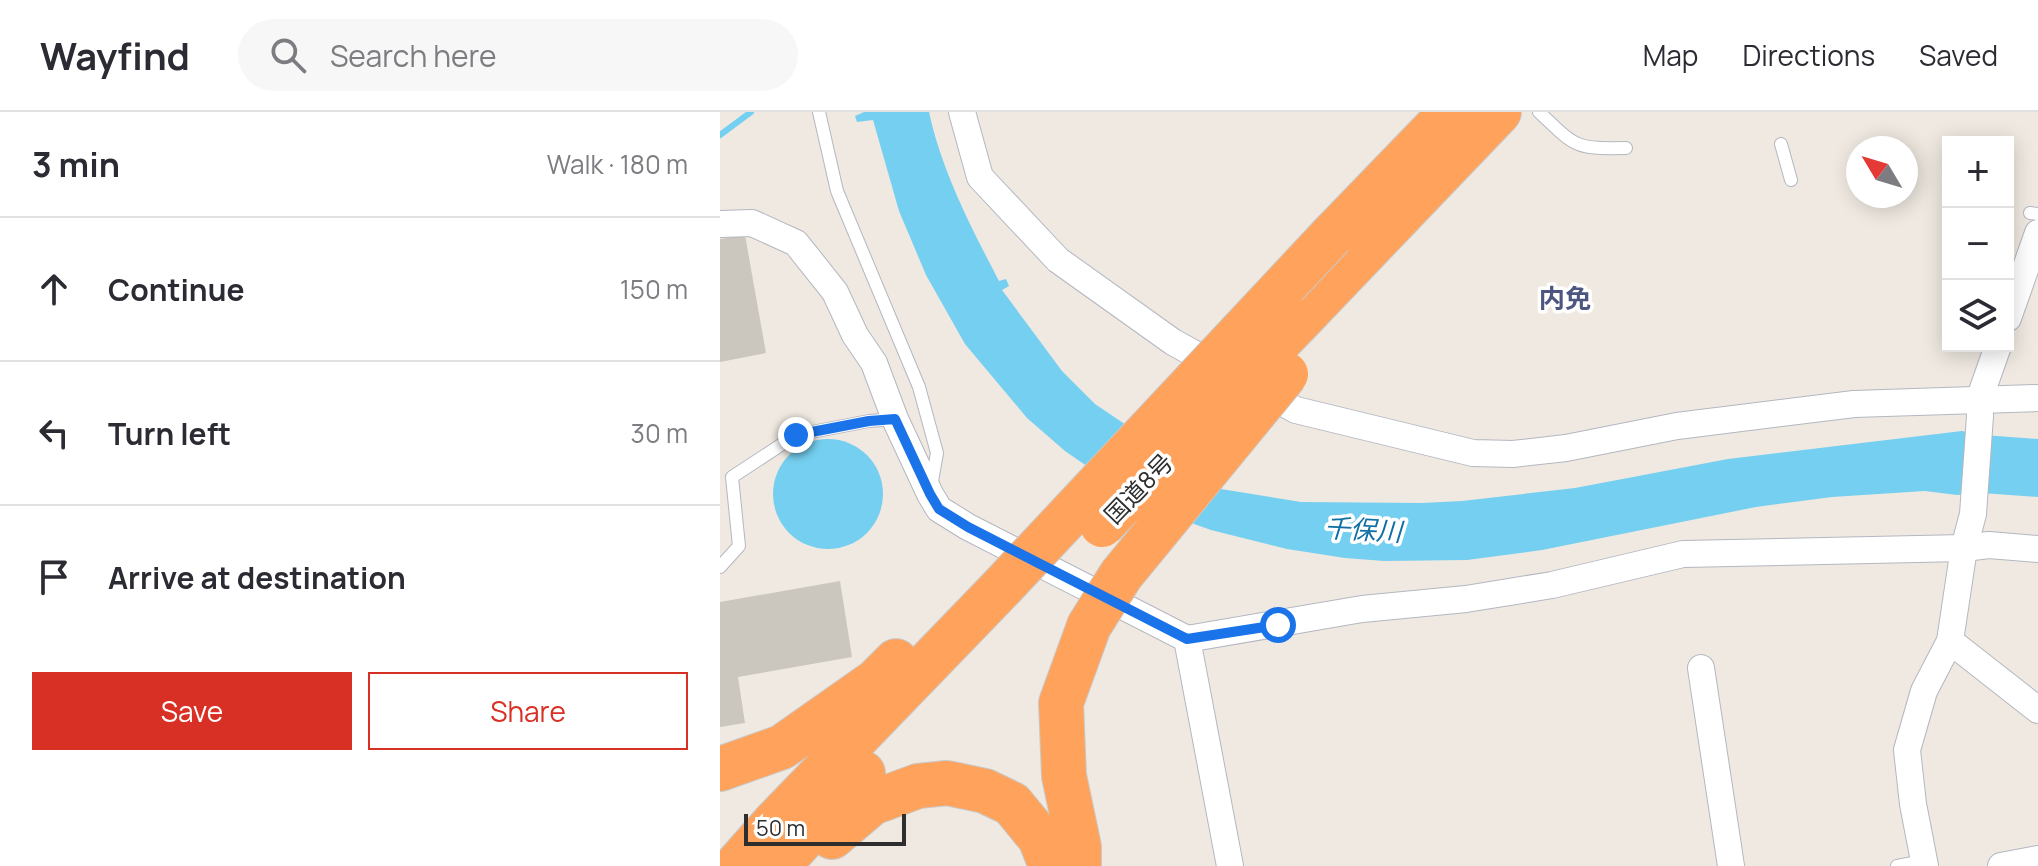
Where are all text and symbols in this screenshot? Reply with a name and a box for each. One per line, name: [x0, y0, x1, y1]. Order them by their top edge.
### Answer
search box: [238, 19, 798, 91]
text: Wayfind: [40, 29, 190, 81]
icon: search: [266, 33, 310, 77]
text: Search here: [330, 35, 497, 76]
text: Map: [1643, 36, 1698, 74]
text: Directions: [1742, 36, 1875, 74]
text: Saved: [1919, 36, 1998, 74]
north arrow: [1846, 136, 1918, 208]
map controls: [1942, 136, 2014, 352]
button: +: [1942, 136, 2014, 208]
text: 3 min: [32, 141, 120, 187]
text: Walk · 180 m: [547, 146, 688, 182]
button: −: [1942, 208, 2014, 280]
icon: ahead: [32, 267, 76, 311]
text: Continue: [108, 269, 244, 310]
text: 150 m: [620, 271, 688, 307]
district label: 内免: [1539, 280, 1591, 316]
button: layers: [1942, 280, 2014, 352]
icon: left: [32, 411, 76, 455]
text: Turn left: [108, 413, 231, 454]
text: 30 m: [631, 415, 688, 451]
route end: [778, 417, 814, 453]
street label: 国道8号: [1096, 446, 1180, 530]
water label: 千保川: [1323, 509, 1406, 549]
icon: arrive: [32, 555, 76, 599]
text: Arrive at destination: [108, 557, 406, 598]
route start: [1260, 607, 1296, 643]
button: Save: [32, 672, 352, 750]
button: Share: [368, 672, 688, 750]
scale bar: [744, 810, 906, 846]
text: 50 m: [756, 813, 805, 843]

